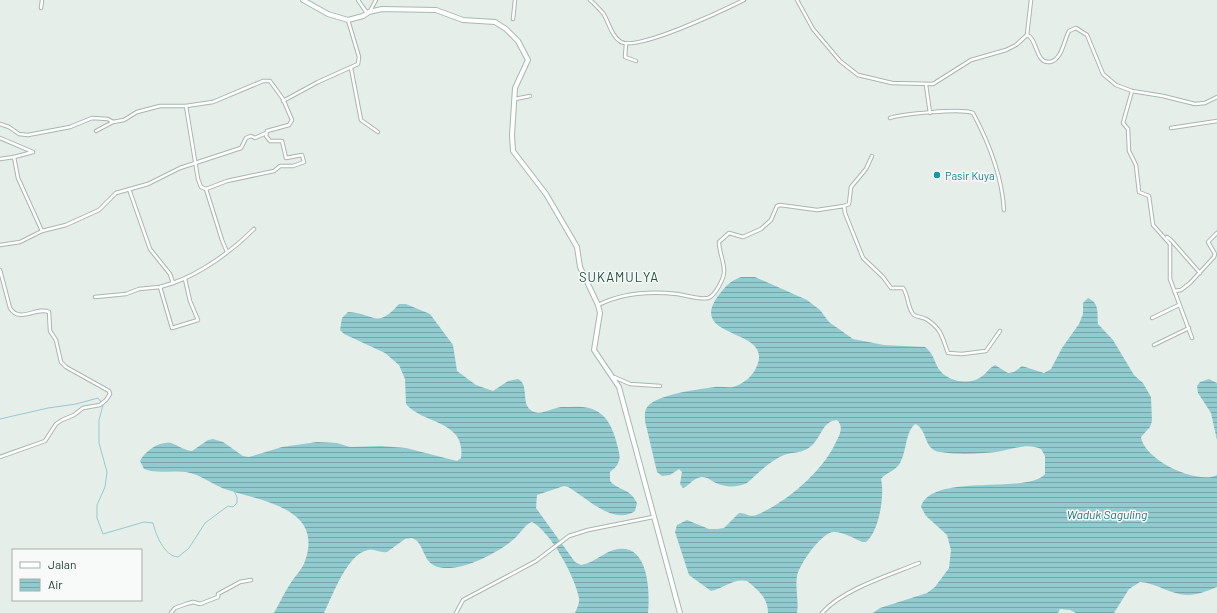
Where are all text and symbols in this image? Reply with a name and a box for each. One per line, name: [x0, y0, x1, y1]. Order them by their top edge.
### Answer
place label: Pasir Kuya: [945, 169, 995, 182]
marker: Pasir Kuya: [932, 170, 942, 180]
district label: SUKAMULYA: [579, 269, 659, 285]
water label: Waduk Saguling: [1067, 507, 1147, 521]
legend: [12, 549, 142, 601]
text: Jalan: [48, 557, 76, 571]
text: Air: [48, 577, 63, 591]

